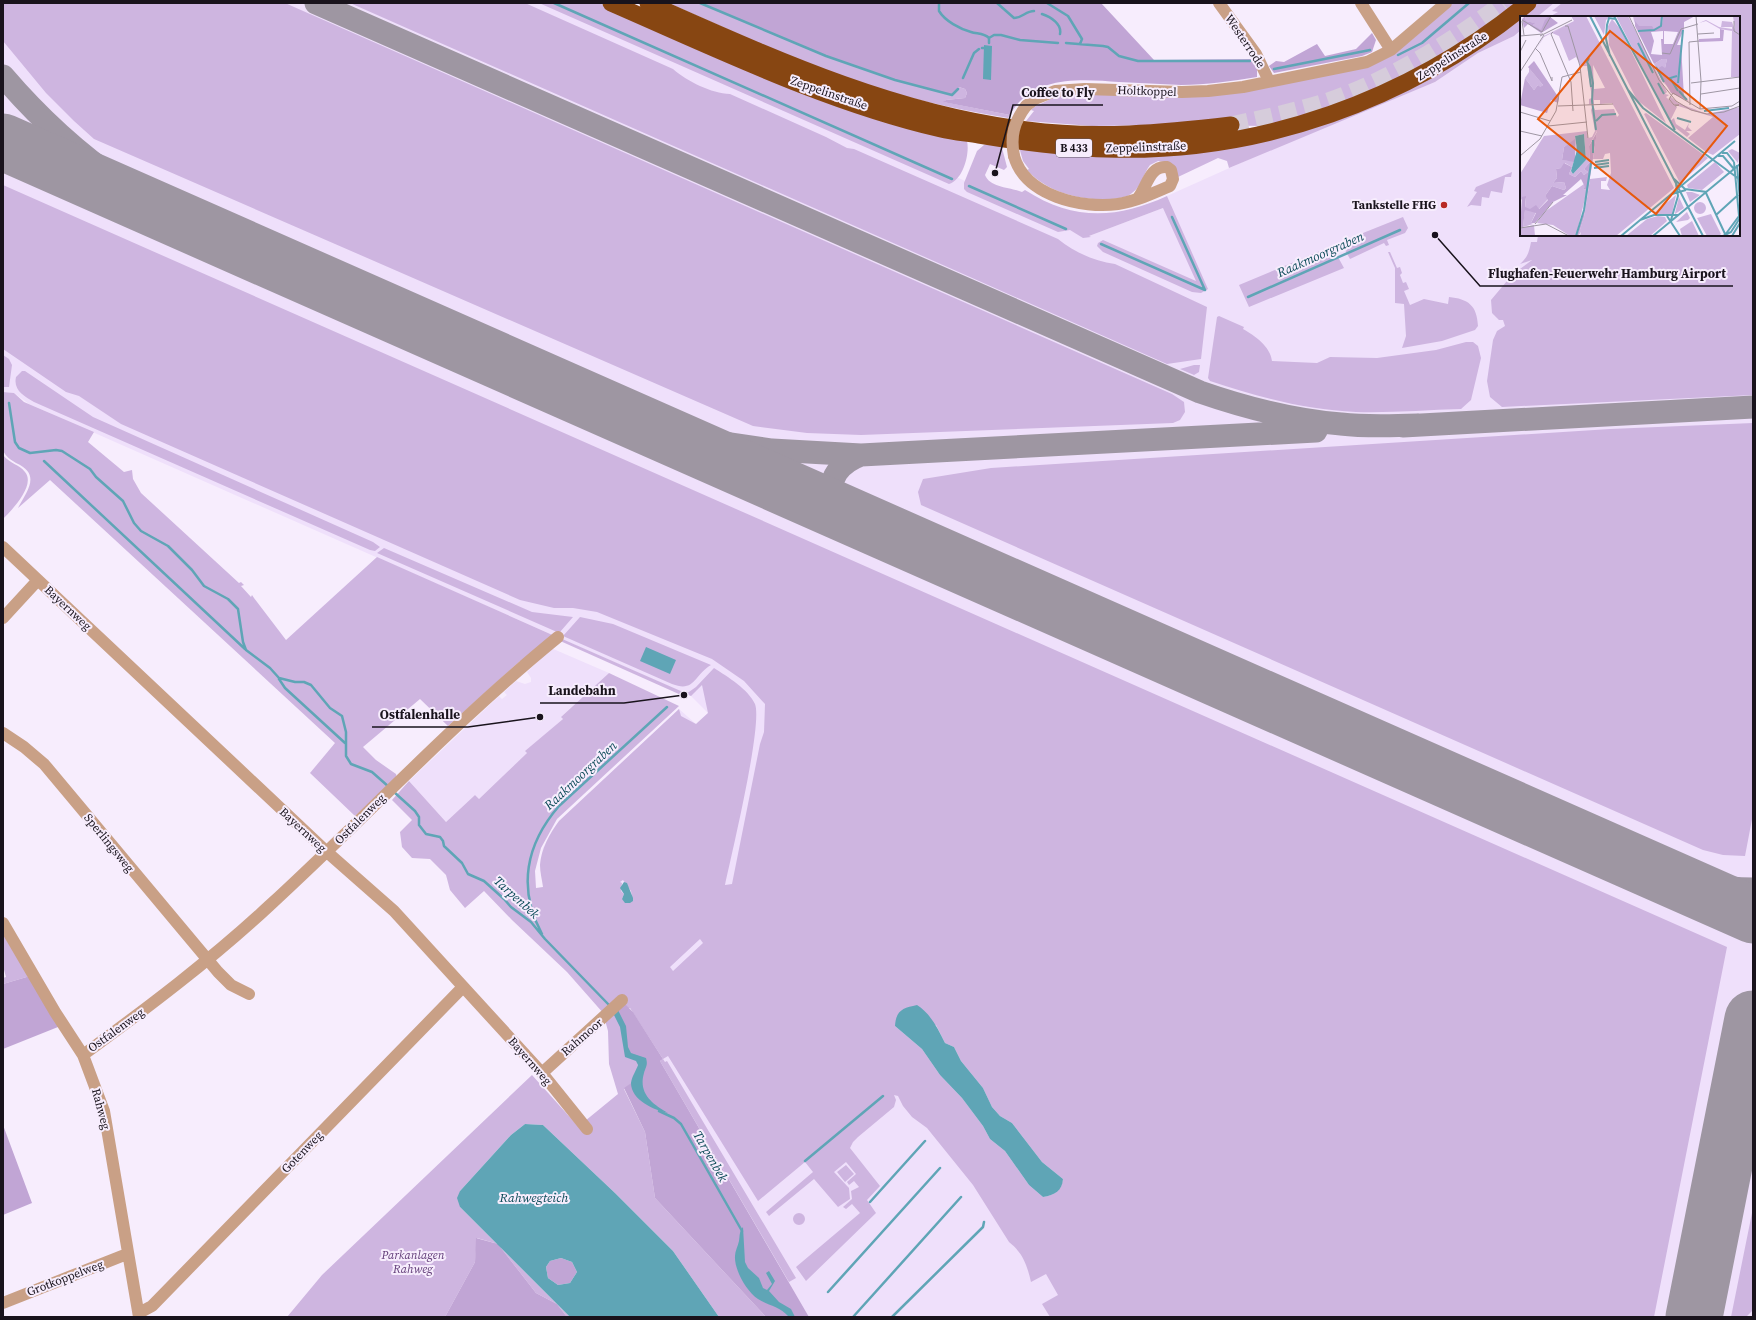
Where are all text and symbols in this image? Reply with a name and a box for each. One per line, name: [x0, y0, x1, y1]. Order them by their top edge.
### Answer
street label: Westerrode: [1221, 11, 1269, 71]
inset map: [1520, 16, 1740, 236]
street label: Zeppelinstraße: [1414, 28, 1490, 84]
street label: Zeppelinstraße: [788, 72, 870, 114]
callout: Coffee to Fly: [1013, 80, 1103, 105]
street label: Holtkoppel: [1117, 82, 1177, 100]
text: Coffee to Fly: [1021, 84, 1095, 101]
street label: Zeppelinstraße: [1106, 138, 1186, 156]
road number: B 433: [1056, 139, 1092, 157]
place label: Tankstelle FHG: [1352, 197, 1436, 213]
marker: Tankstelle FHG: [1439, 200, 1449, 210]
water label: Raakmoorgraben: [1273, 227, 1367, 282]
callout: Flughafen-Feuerwehr Hamburg Airport: [1480, 261, 1733, 286]
text: Flughafen-Feuerwehr Hamburg Airport: [1488, 265, 1726, 282]
street label: Bayernweg: [41, 582, 95, 634]
callout: Landebahn: [540, 678, 624, 703]
text: Landebahn: [548, 682, 616, 699]
callout: Ostfalenhalle: [372, 702, 468, 727]
text: Ostfalenhalle: [380, 706, 460, 723]
water label: Raakmoorgraben: [540, 737, 621, 814]
street label: Ostfalenweg: [331, 790, 389, 848]
street label: Bayernweg: [276, 804, 330, 856]
street label: Sperlingsweg: [80, 810, 138, 876]
water label: Tarpenbek: [490, 872, 544, 923]
street label: Ostfalenweg: [85, 1004, 147, 1056]
street label: Rahmoor: [558, 1014, 606, 1060]
street label: Bayernweg: [505, 1034, 555, 1088]
street label: Rahweg: [88, 1087, 114, 1131]
street label: Gotenweg: [278, 1127, 326, 1177]
water label: Tarpenbek: [689, 1128, 732, 1185]
water label: Rahwegteich: [499, 1189, 568, 1206]
park label: Parkanlagen Rahweg: [381, 1247, 445, 1277]
street label: Grotkoppelweg: [24, 1256, 106, 1300]

